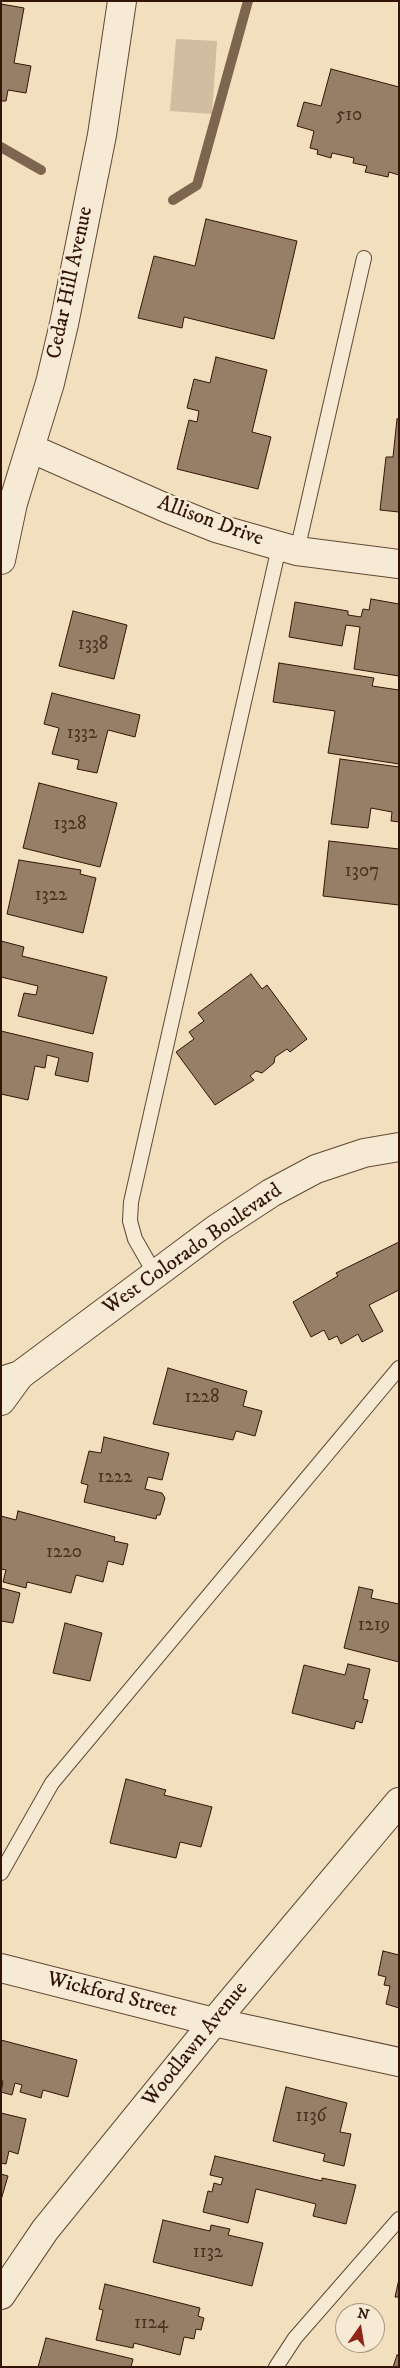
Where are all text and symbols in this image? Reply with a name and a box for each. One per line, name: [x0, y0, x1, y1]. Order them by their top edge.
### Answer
house number: 510: [336, 105, 362, 127]
street label: Cedar Hill Avenue: [43, 205, 99, 361]
street label: Allison Drive: [154, 491, 266, 553]
house number: 1338: [78, 634, 108, 656]
house number: 1332: [67, 723, 97, 745]
house number: 1328: [54, 814, 86, 836]
house number: 1307: [345, 861, 379, 883]
house number: 1322: [35, 885, 67, 907]
street label: West Colorado Boulevard: [99, 1179, 287, 1321]
house number: 1228: [184, 1387, 220, 1409]
house number: 1222: [98, 1467, 132, 1489]
house number: 1220: [46, 1542, 82, 1564]
house number: 1219: [358, 1615, 390, 1637]
street label: Wickford Street: [44, 1968, 180, 2024]
street label: Woodlawn Avenue: [138, 1977, 254, 2113]
house number: 1136: [296, 2106, 326, 2128]
house number: 1132: [193, 2242, 223, 2264]
north arrow: [335, 2303, 385, 2353]
text: N: [356, 2304, 371, 2324]
house number: 1124: [134, 2313, 168, 2335]

